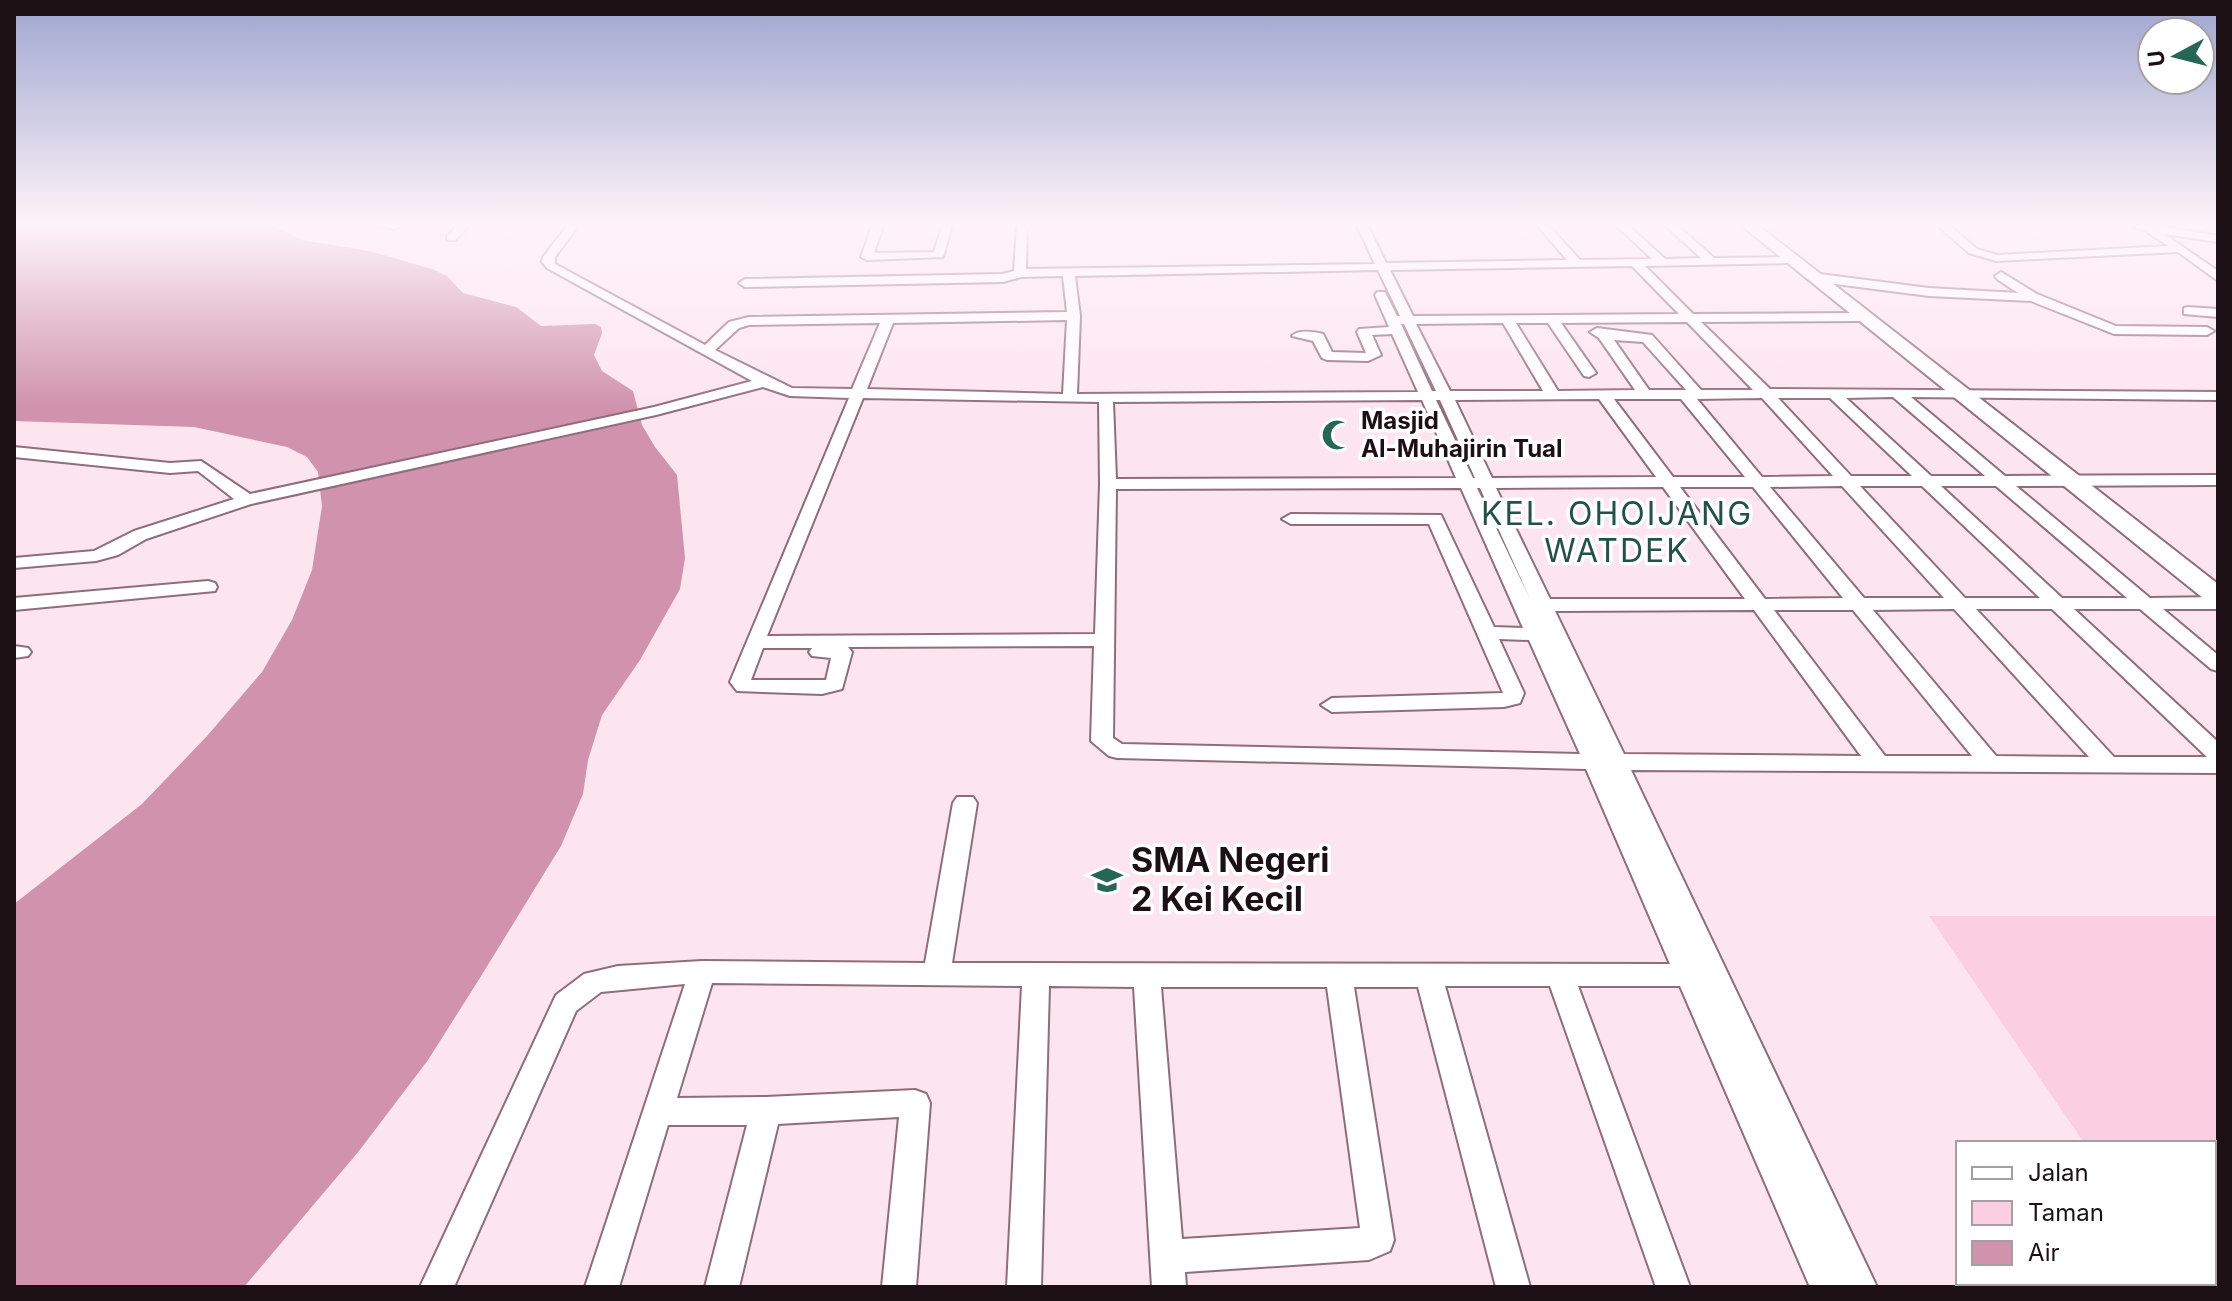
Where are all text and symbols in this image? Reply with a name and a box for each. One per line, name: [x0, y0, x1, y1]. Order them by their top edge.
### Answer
north arrow: [2136, 16, 2216, 96]
text: U: [2142, 49, 2170, 68]
place label: Masjid Al-Muhajirin Tual: [1361, 406, 1563, 463]
mosque icon: Masjid Al-Muhajirin Tual: [1320, 418, 1354, 452]
district label: KEL. OHOIJANG WATDEK: [1481, 494, 1753, 570]
place label: SMA Negeri 2 Kei Kecil: [1131, 839, 1330, 919]
school or university icon: SMA Negeri 2 Kei Kecil: [1090, 863, 1124, 897]
legend: [1956, 1141, 2216, 1285]
text: Jalan: [2028, 1158, 2089, 1187]
text: Taman: [2028, 1198, 2104, 1227]
text: Air: [2028, 1238, 2060, 1267]

